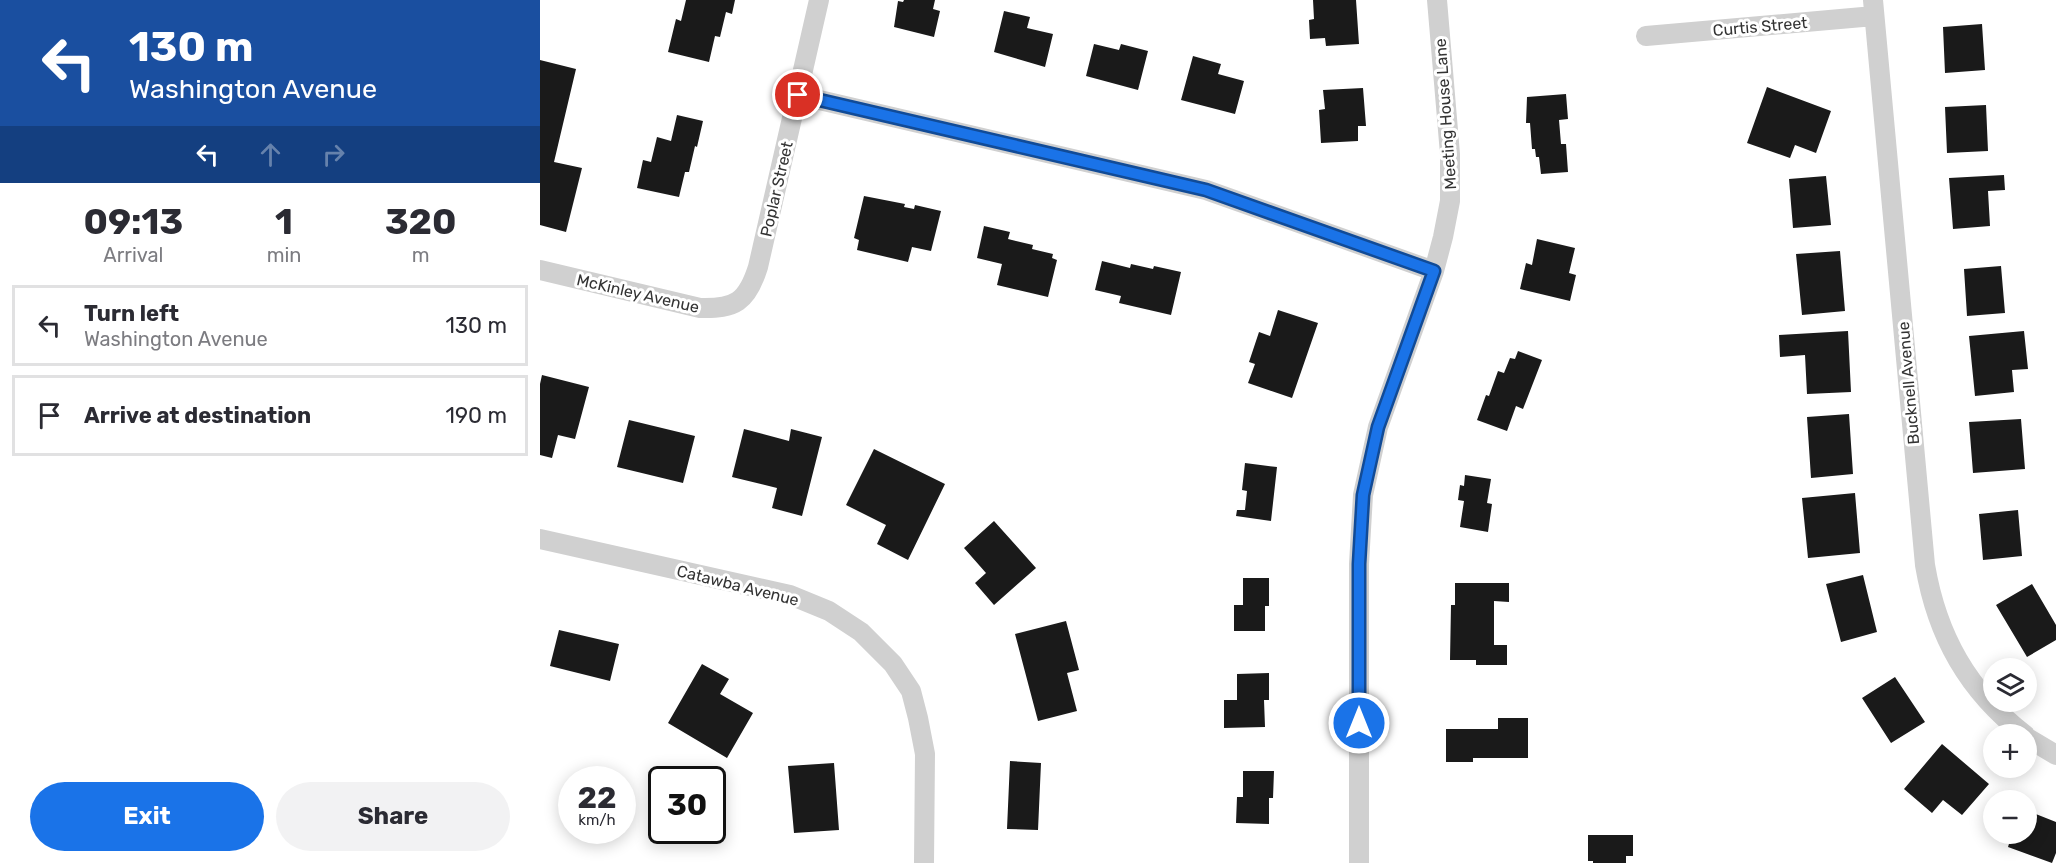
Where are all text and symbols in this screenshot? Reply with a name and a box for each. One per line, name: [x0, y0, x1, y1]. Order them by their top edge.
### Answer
street label: Curtis Street: [1712, 13, 1808, 40]
text: 130 m: [129, 22, 254, 72]
icon: left: [30, 24, 108, 102]
street label: Meeting House Lane: [1431, 38, 1460, 190]
pin: [772, 69, 823, 120]
text: Washington Avenue: [129, 73, 377, 105]
icon: arrive: [781, 78, 814, 111]
icon: left: [191, 138, 224, 171]
icon: ahead: [254, 138, 287, 171]
icon: right: [317, 138, 350, 171]
street label: Poplar Street: [756, 139, 797, 239]
text: 09:13: [83, 200, 183, 243]
text: 1: [275, 200, 293, 243]
text: 320: [385, 200, 457, 243]
text: Arrival: [103, 243, 163, 267]
text: min: [267, 243, 301, 267]
text: m: [412, 243, 430, 267]
street label: McKinley Avenue: [575, 270, 701, 317]
text: Turn left: [84, 300, 179, 327]
icon: left: [33, 309, 66, 342]
text: 130 m: [445, 312, 507, 339]
street label: Bucknell Avenue: [1894, 321, 1923, 445]
text: Washington Avenue: [84, 327, 268, 351]
icon: arrive: [33, 399, 66, 432]
text: Arrive at destination: [84, 402, 311, 429]
text: 190 m: [446, 402, 507, 429]
street label: Catawba Avenue: [675, 561, 801, 610]
map controls: [1983, 658, 2037, 844]
button: layers: [1983, 658, 2037, 712]
position arrow: [1327, 691, 1391, 755]
button: +: [1983, 724, 2037, 778]
speed limit sign: 30: [648, 766, 726, 844]
text: 22: [578, 780, 617, 816]
button: Exit: [30, 782, 264, 851]
button: Share: [276, 782, 510, 851]
button: −: [1983, 790, 2037, 844]
text: km/h: [578, 811, 616, 829]

